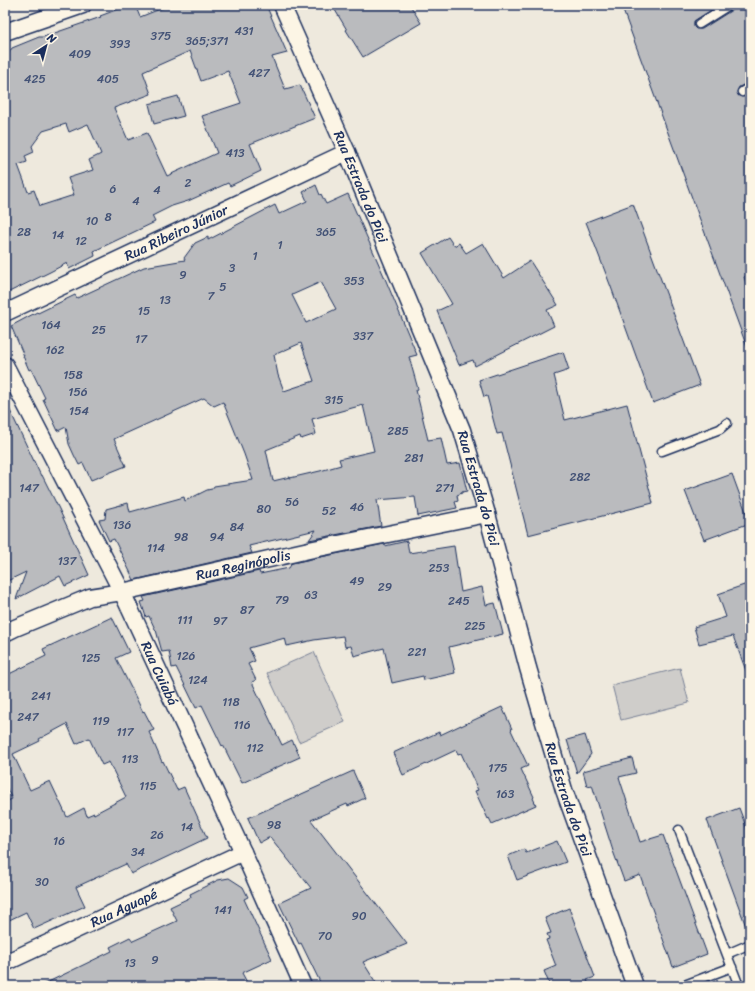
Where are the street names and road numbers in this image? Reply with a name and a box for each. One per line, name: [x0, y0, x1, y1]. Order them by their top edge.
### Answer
street label: Rua Estrada do Pici: [327, 126, 396, 247]
street label: Rua Ribeiro Júnior: [120, 197, 233, 268]
street label: Rua Estrada do Pici: [450, 427, 508, 550]
street label: Rua Reginópolis: [193, 542, 294, 588]
street label: Rua Cuiabá: [134, 637, 186, 710]
street label: Rua Estrada do Pici: [538, 739, 600, 861]
street label: Rua Aguapé: [86, 881, 162, 934]

